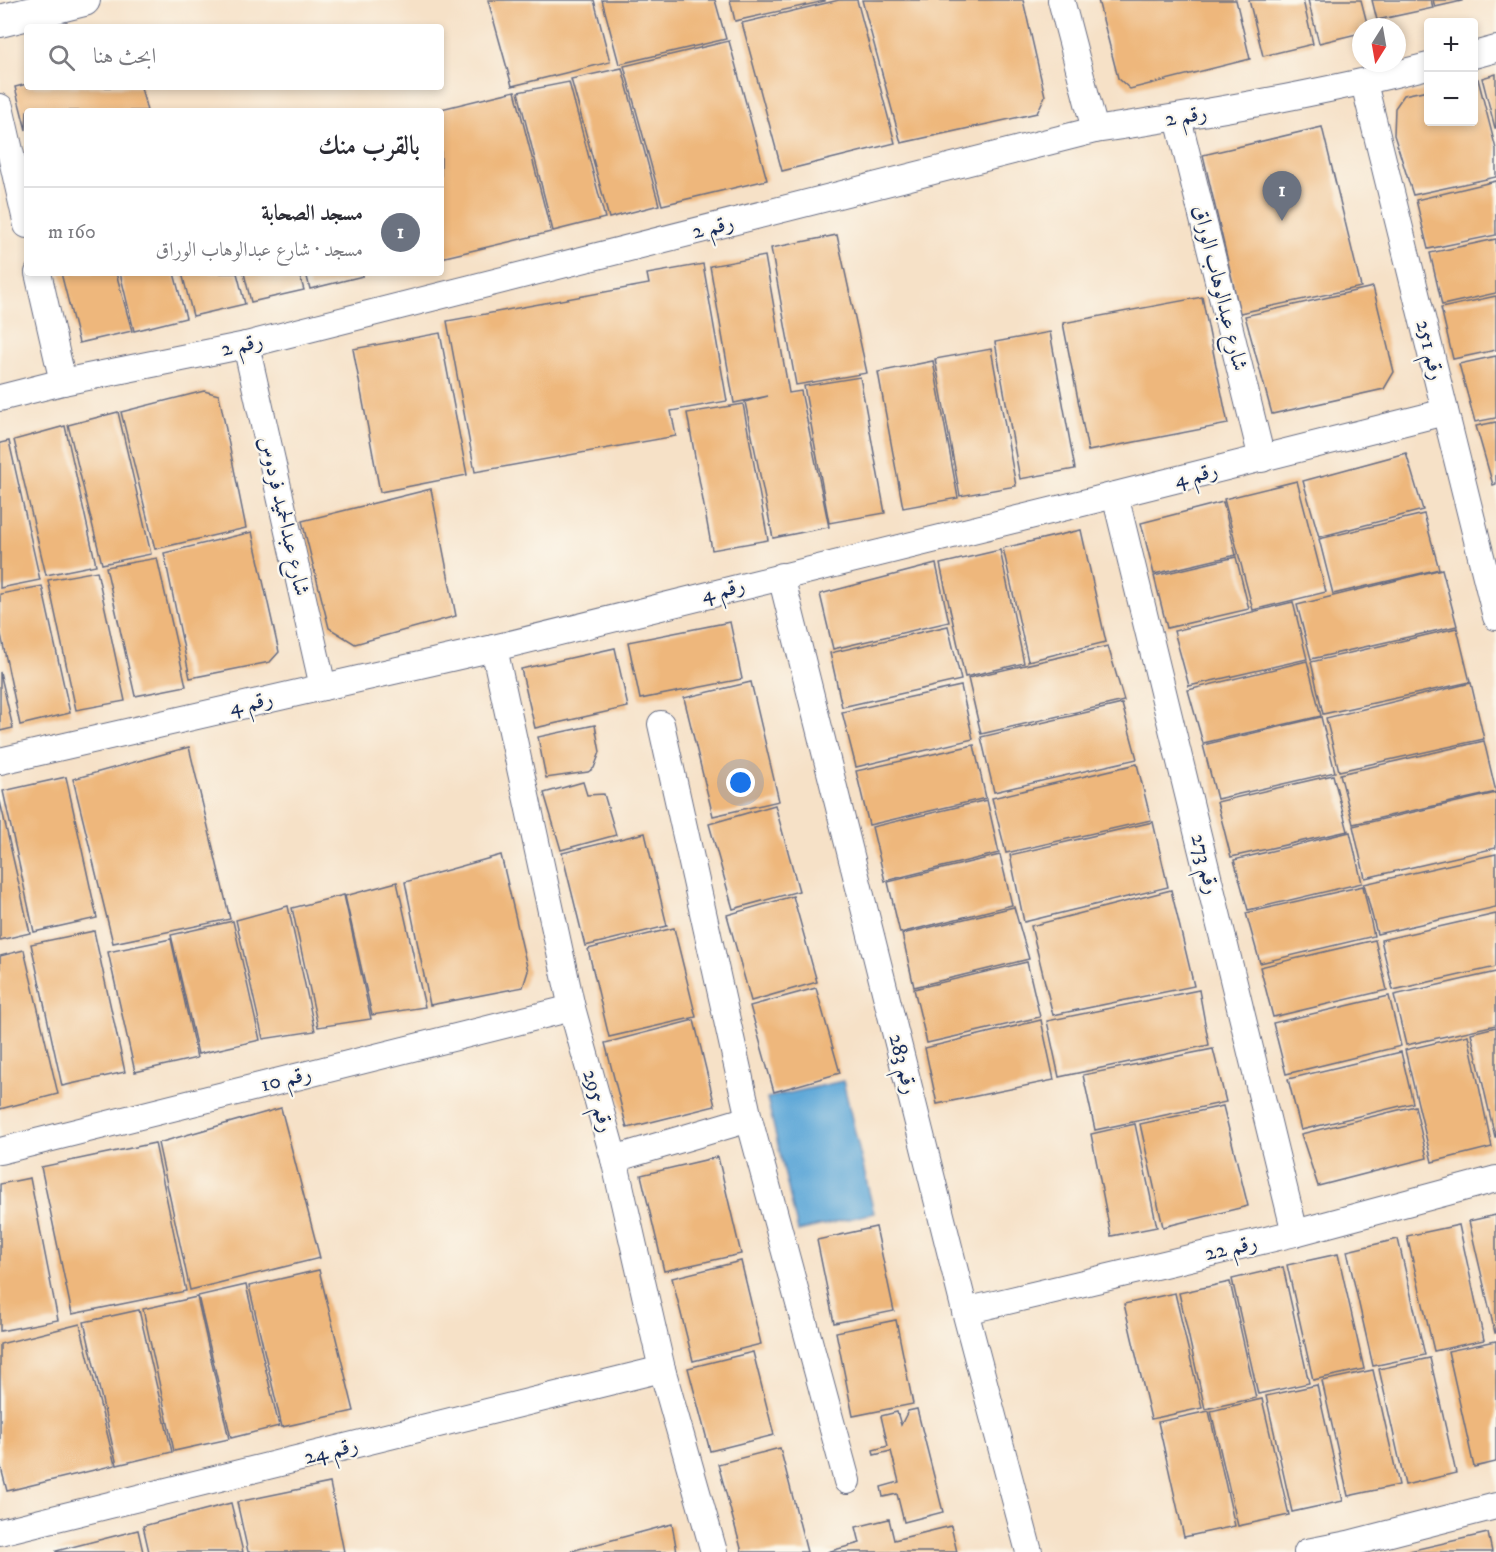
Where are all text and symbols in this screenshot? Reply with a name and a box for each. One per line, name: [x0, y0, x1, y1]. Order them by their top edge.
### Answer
north arrow: [1352, 18, 1406, 72]
map controls: [1424, 18, 1478, 126]
button: +: [1424, 18, 1478, 72]
search box: [24, 24, 444, 90]
icon: search: [45, 41, 78, 74]
text: ابحث هنا: [93, 43, 156, 70]
button: −: [1424, 72, 1478, 126]
street label: رقم 2: [1163, 99, 1210, 139]
text: بالقرب منك: [318, 130, 420, 163]
pin: 1: [1262, 172, 1302, 221]
text: مسجد الصحابة: [261, 200, 363, 227]
street label: شارع عبدالوهاب الوراق: [1182, 202, 1254, 375]
street label: رقم 2: [689, 209, 738, 251]
text: 160 m: [48, 220, 96, 245]
text: 1: [397, 220, 404, 245]
text: مسجد · شارع عبدالوهاب الوراق: [156, 238, 363, 263]
street label: رقم 251: [1404, 317, 1450, 384]
street label: رقم 2: [218, 327, 267, 369]
street label: شارع عبدالحميد فردوس: [249, 433, 316, 599]
street label: رقم 4: [1171, 457, 1222, 499]
street label: رقم 4: [698, 572, 749, 614]
street label: رقم 4: [226, 685, 277, 727]
your location: [726, 768, 755, 797]
street label: رقم 273: [1179, 831, 1226, 899]
street label: رقم 283: [877, 1031, 924, 1099]
street label: رقم 10: [258, 1060, 316, 1104]
street label: رقم 295: [570, 1066, 620, 1137]
street label: رقم 22: [1202, 1229, 1261, 1273]
street label: رقم 24: [301, 1431, 362, 1477]

